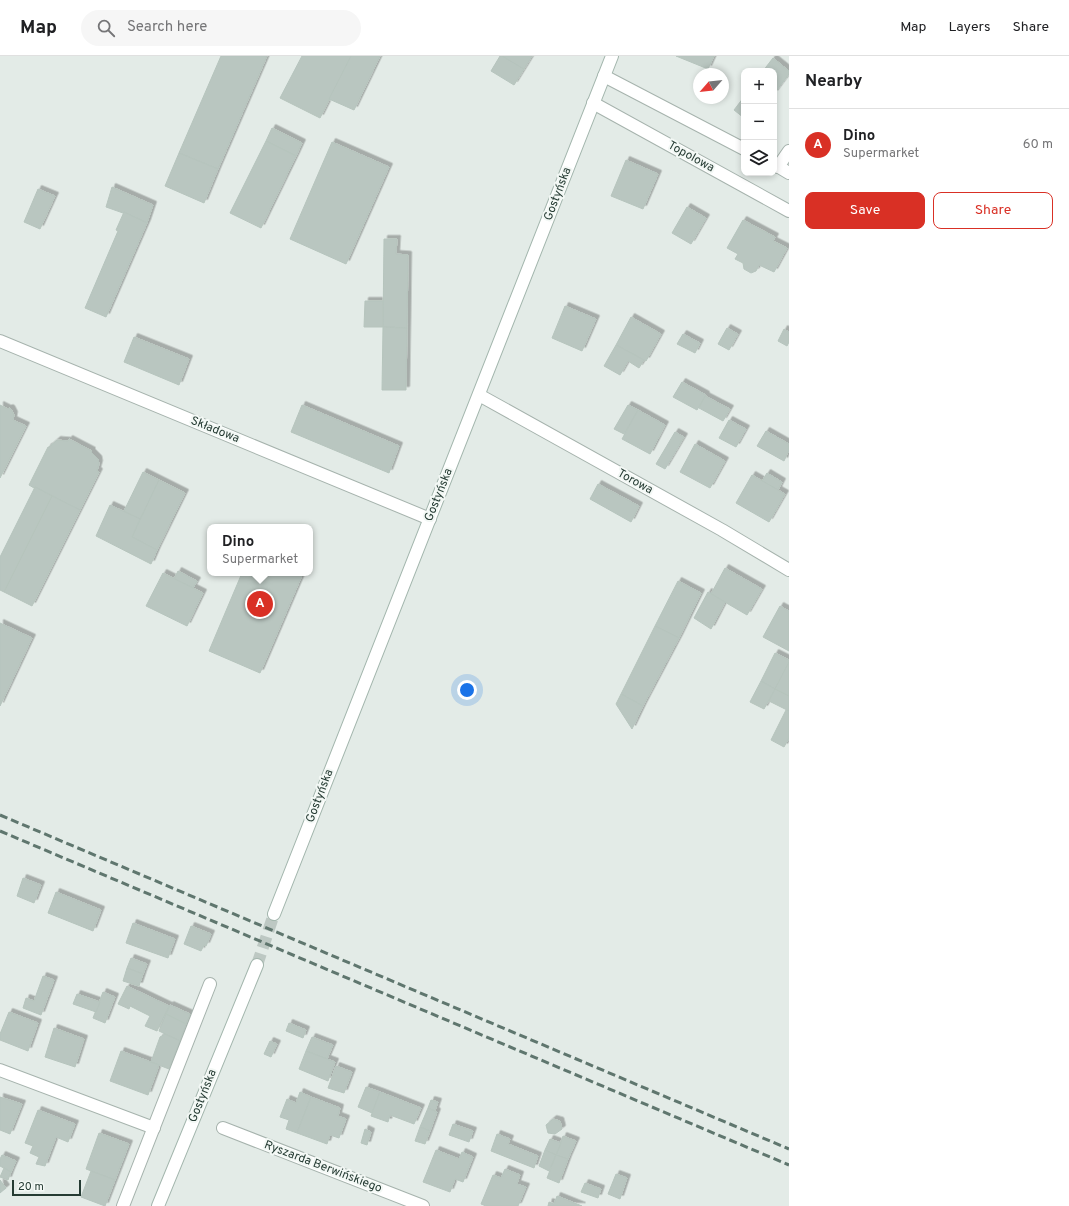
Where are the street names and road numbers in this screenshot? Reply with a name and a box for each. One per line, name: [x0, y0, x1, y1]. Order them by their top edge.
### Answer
street label: Topolowa: [665, 138, 717, 176]
street label: Gostyńska: [541, 165, 575, 223]
street label: Składowa: [188, 413, 242, 447]
street label: Gostyńska: [421, 466, 457, 524]
street label: Torowa: [614, 466, 656, 498]
street label: Gostyńska: [303, 767, 337, 825]
street label: Gostyńska: [185, 1067, 221, 1125]
street label: Ryszarda Berwińskiego: [262, 1137, 384, 1197]

